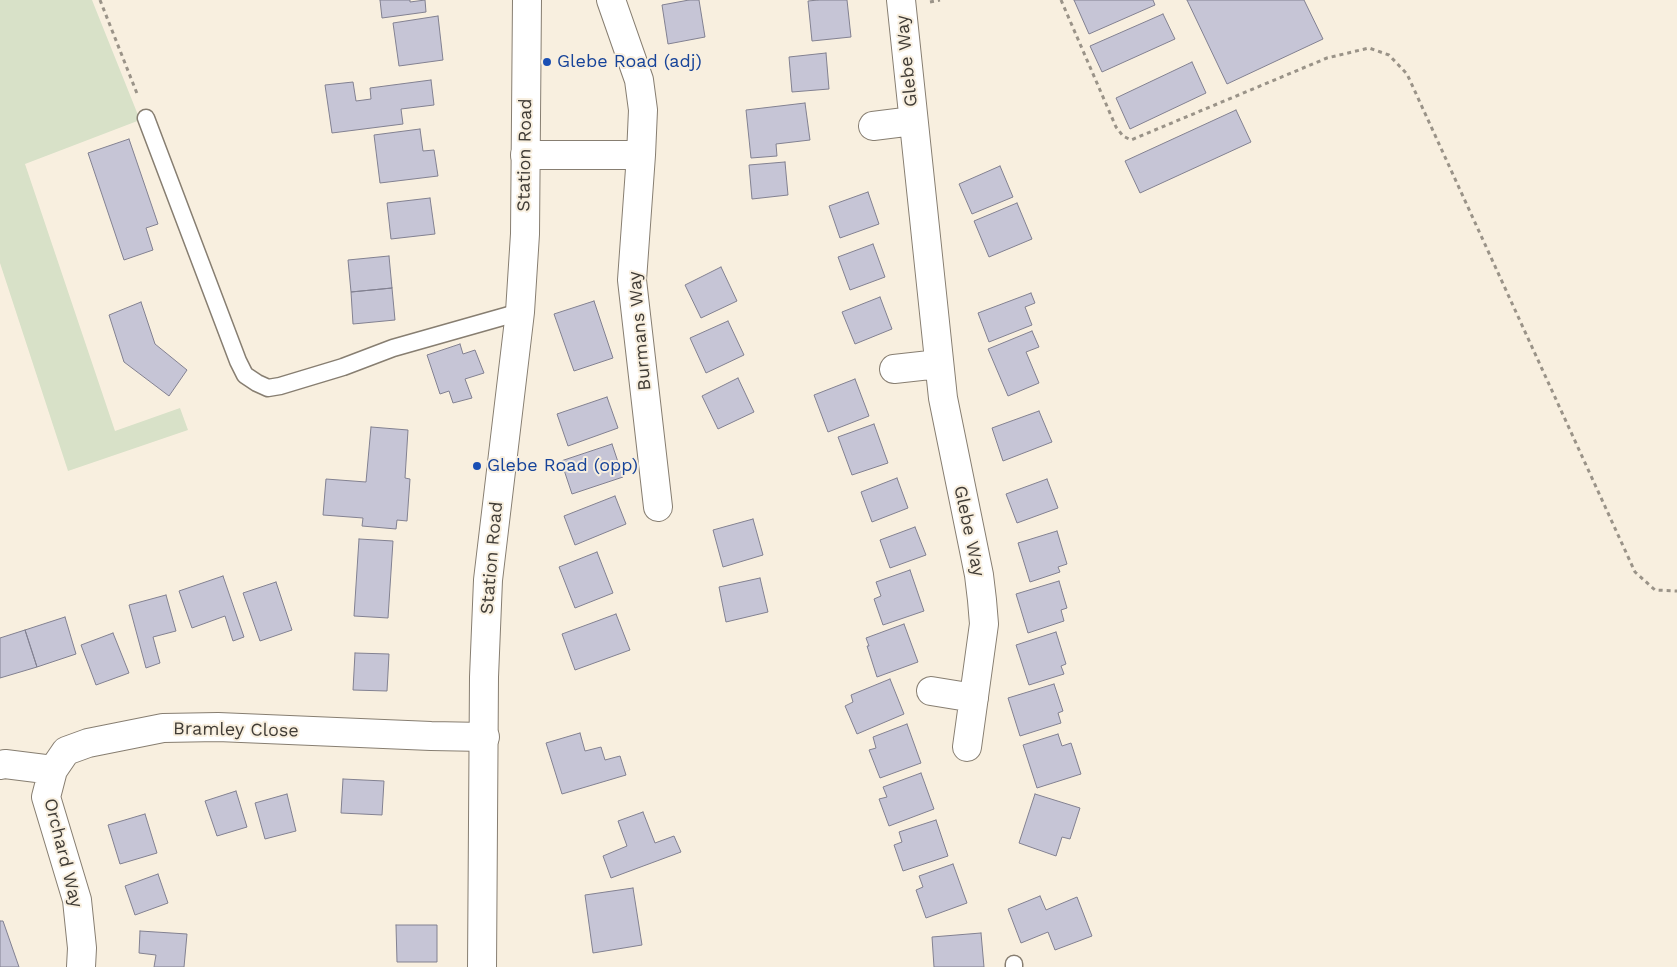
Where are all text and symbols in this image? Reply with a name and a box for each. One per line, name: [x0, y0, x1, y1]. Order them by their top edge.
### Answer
street label: Glebe Way: [891, 14, 923, 108]
place label: Glebe Road (adj): [557, 51, 702, 73]
marker: Glebe Road (adj): [541, 56, 553, 68]
street label: Station Road: [513, 98, 537, 212]
street label: Burmans Way: [624, 270, 656, 392]
place label: Glebe Road (opp): [487, 455, 638, 477]
marker: Glebe Road (opp): [471, 460, 483, 472]
street label: Glebe Way: [949, 484, 989, 578]
street label: Station Road: [476, 501, 508, 615]
street label: Bramley Close: [173, 718, 299, 742]
street label: Orchard Way: [39, 796, 87, 910]

